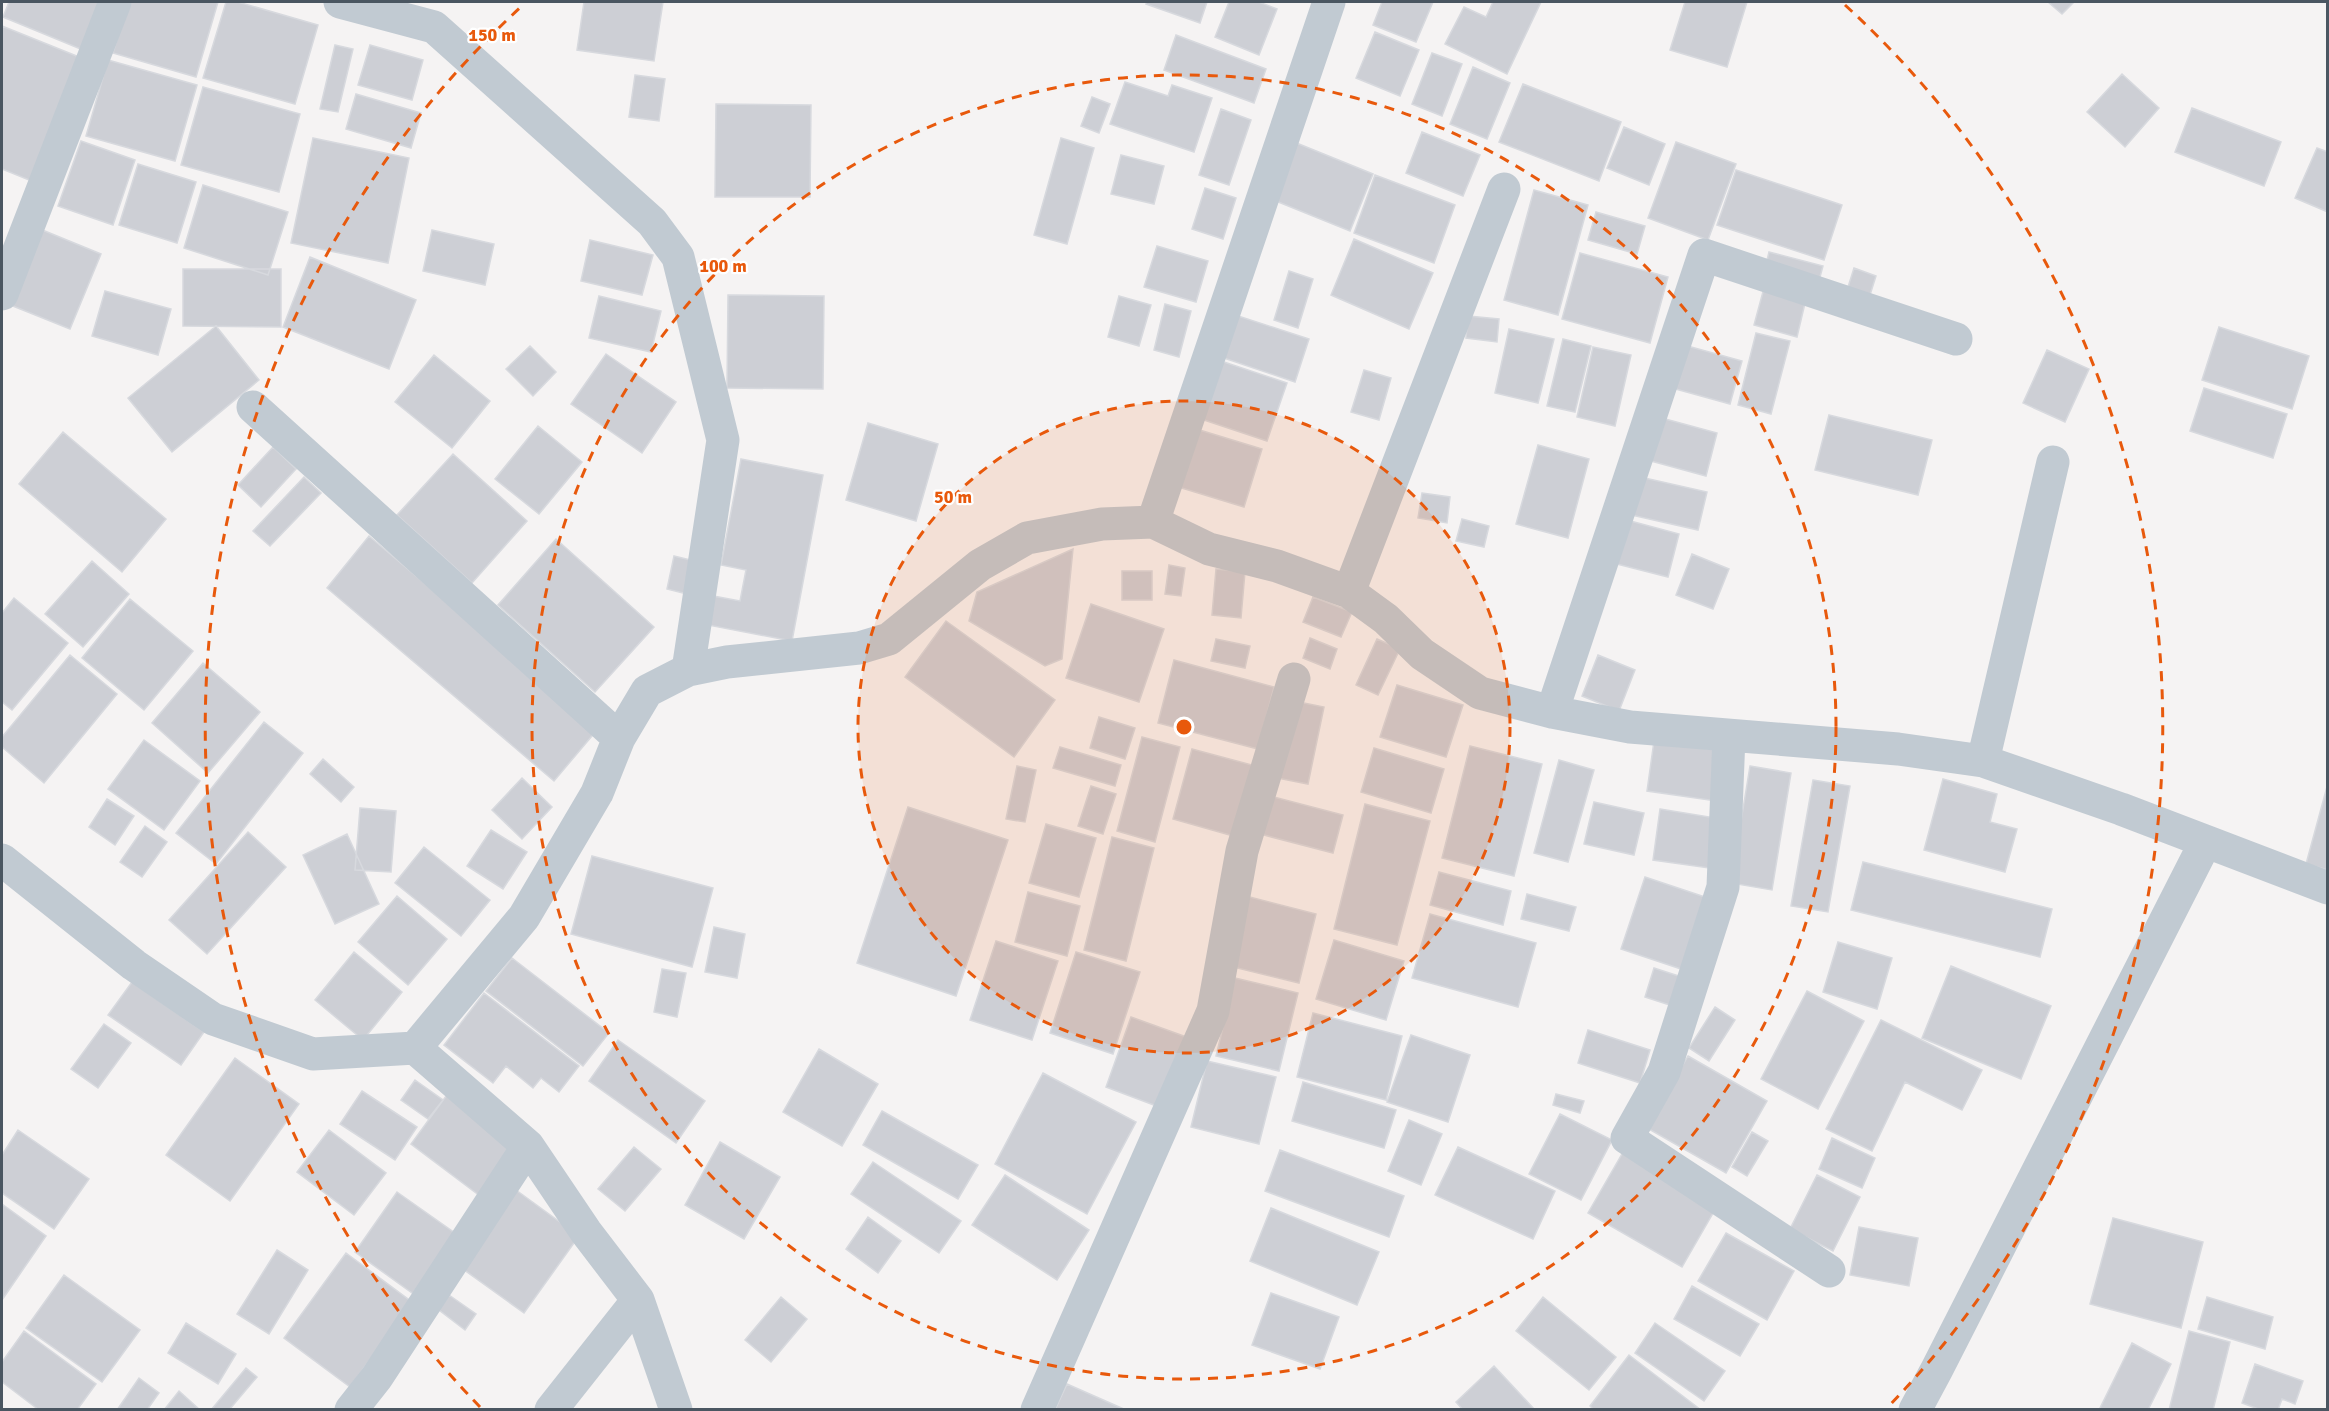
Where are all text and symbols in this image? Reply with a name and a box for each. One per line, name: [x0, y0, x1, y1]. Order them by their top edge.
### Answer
text: 150 m: [468, 24, 516, 46]
text: 100 m: [699, 255, 747, 277]
text: 50 m: [934, 486, 972, 508]
centre of rings: [1174, 717, 1194, 737]

